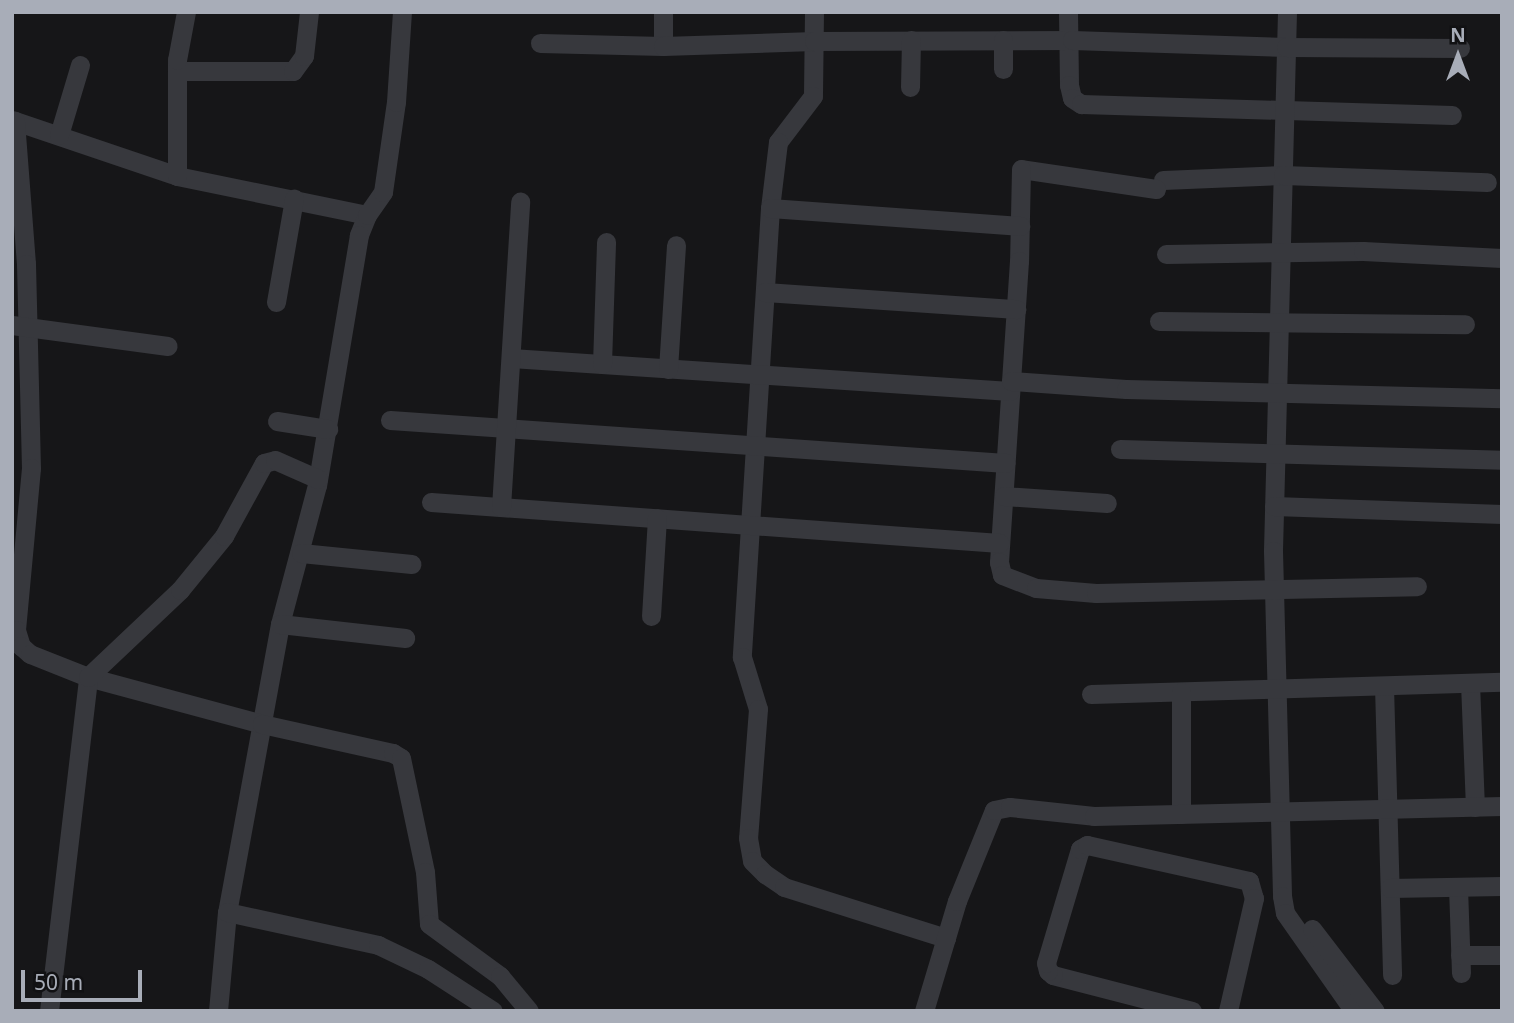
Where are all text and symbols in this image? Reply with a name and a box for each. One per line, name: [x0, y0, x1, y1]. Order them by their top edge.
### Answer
north arrow: [1423, 21, 1493, 91]
text: N: [1450, 22, 1466, 48]
scale bar: [24, 956, 145, 1000]
text: 50 m: [34, 968, 83, 996]

